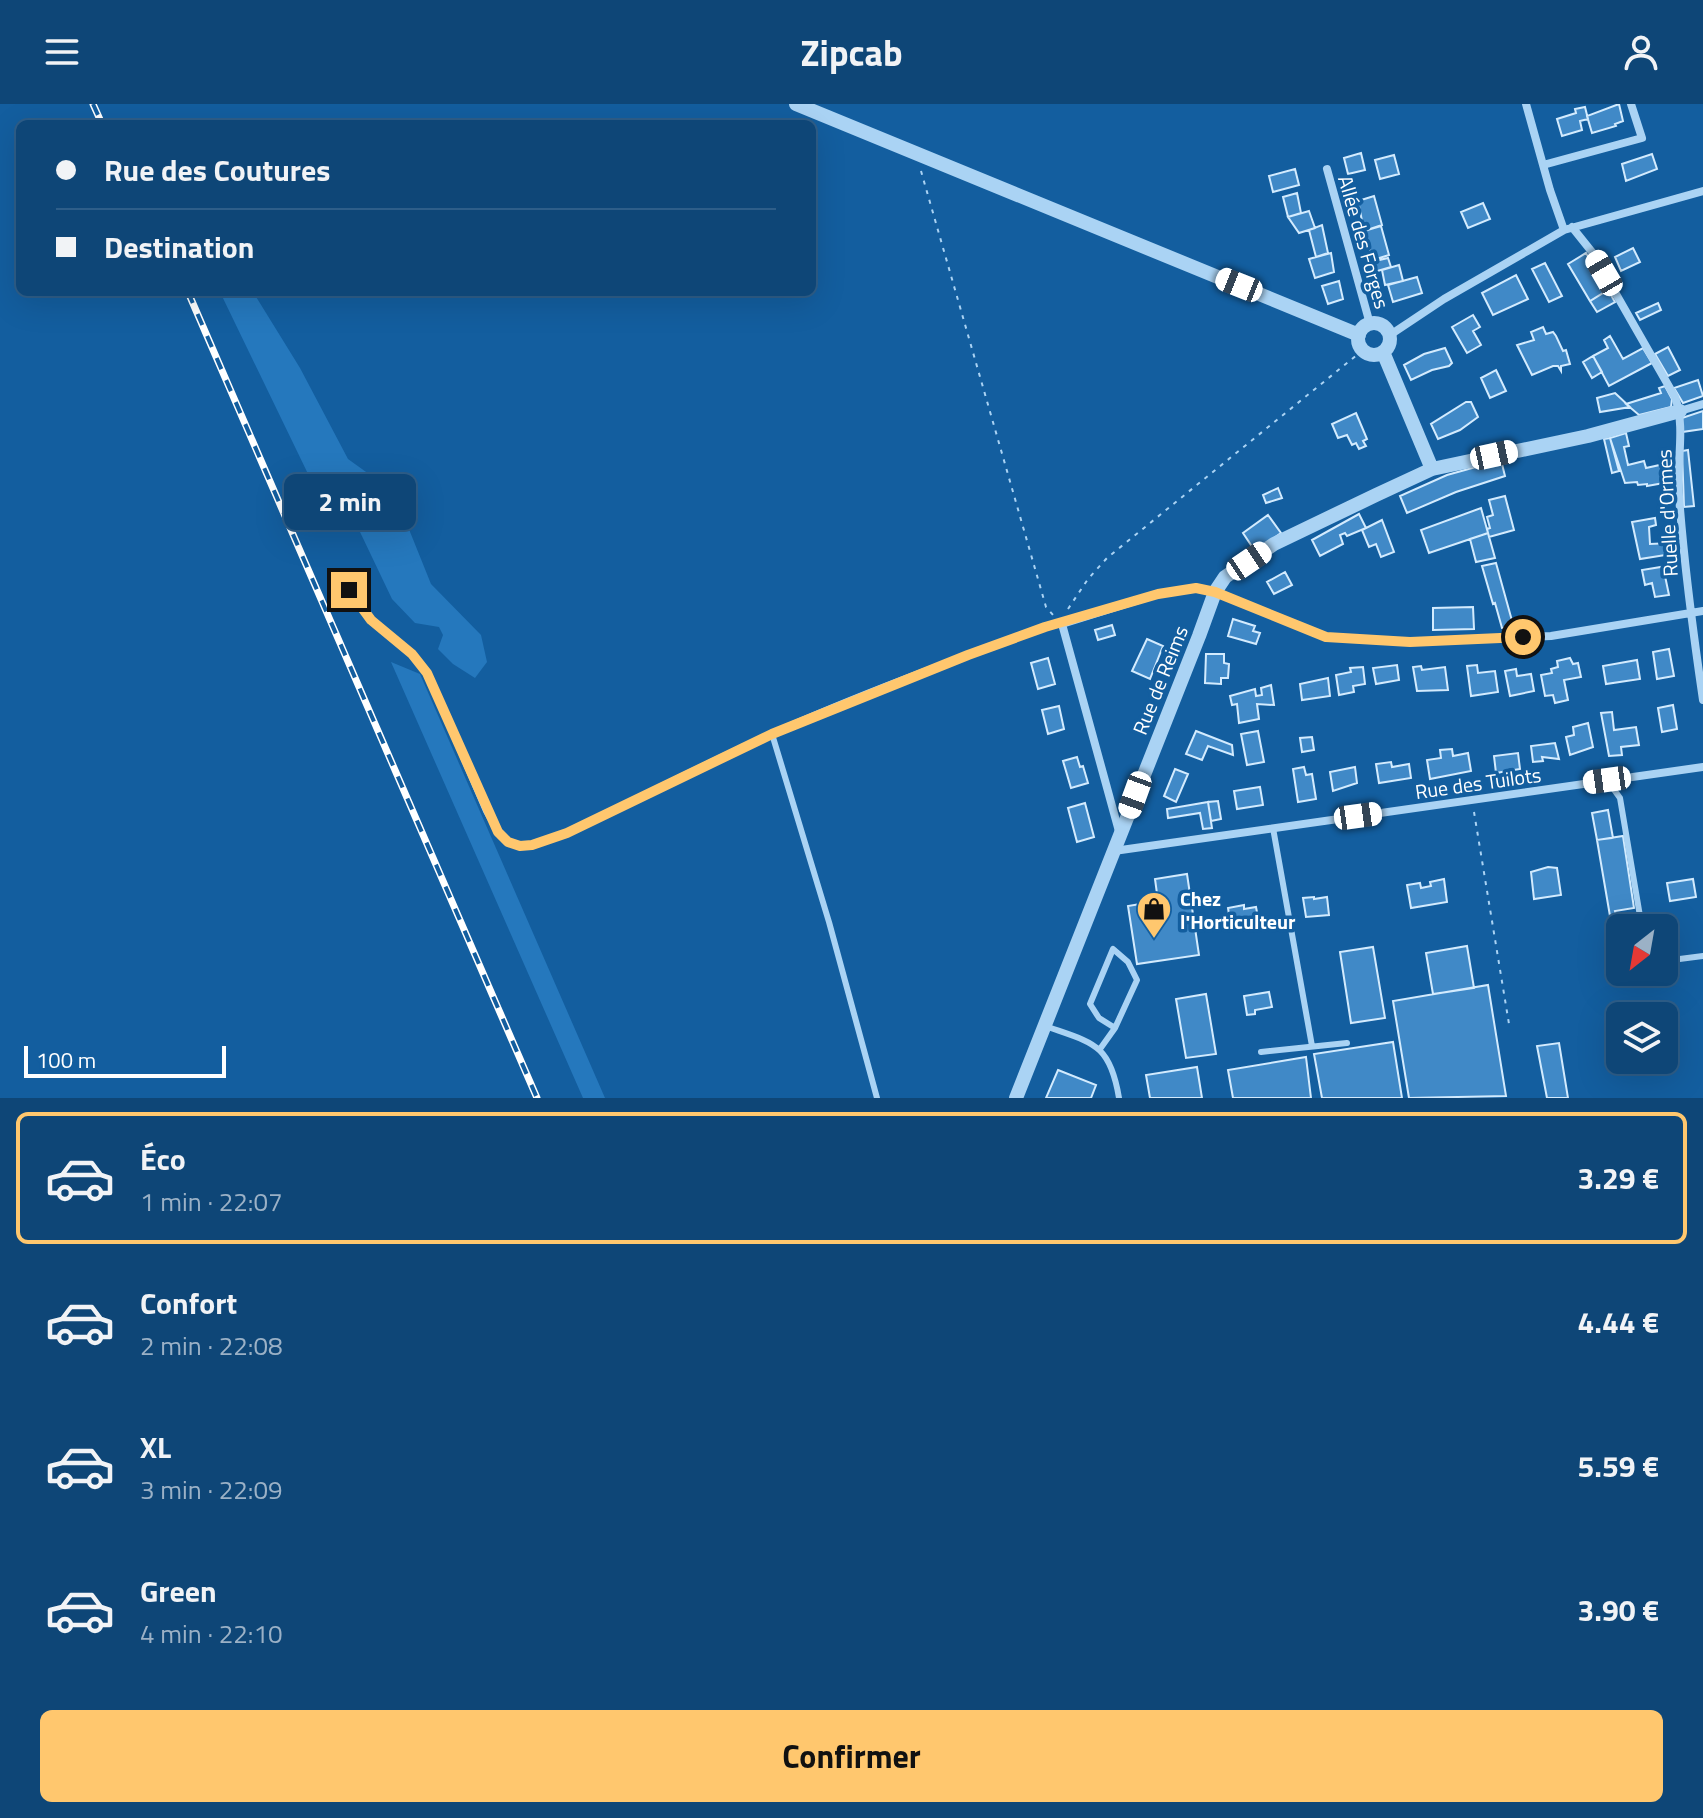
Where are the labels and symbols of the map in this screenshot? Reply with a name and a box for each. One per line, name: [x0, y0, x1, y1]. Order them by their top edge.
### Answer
street label: Allée des Forges: [1330, 172, 1398, 312]
car: [1582, 246, 1626, 300]
car: [1212, 265, 1266, 305]
car: [1468, 438, 1520, 472]
street label: Ruelle d'Ormes: [1648, 448, 1686, 578]
callout: 2 min: [283, 474, 415, 530]
car: [1222, 538, 1276, 584]
route end: [331, 572, 367, 608]
route start: [1505, 619, 1541, 655]
street label: Rue de Reims: [1124, 621, 1196, 739]
street label: Rue des Tuilots: [1413, 759, 1543, 807]
car: [1582, 765, 1632, 795]
car: [1116, 768, 1154, 822]
car: [1333, 801, 1383, 831]
place label: Chez l'Horticulteur: [1180, 883, 1296, 937]
shop icon: Chez l'Horticulteur: [1135, 890, 1173, 940]
north arrow: [1606, 914, 1678, 986]
scale bar: [24, 1042, 226, 1078]

